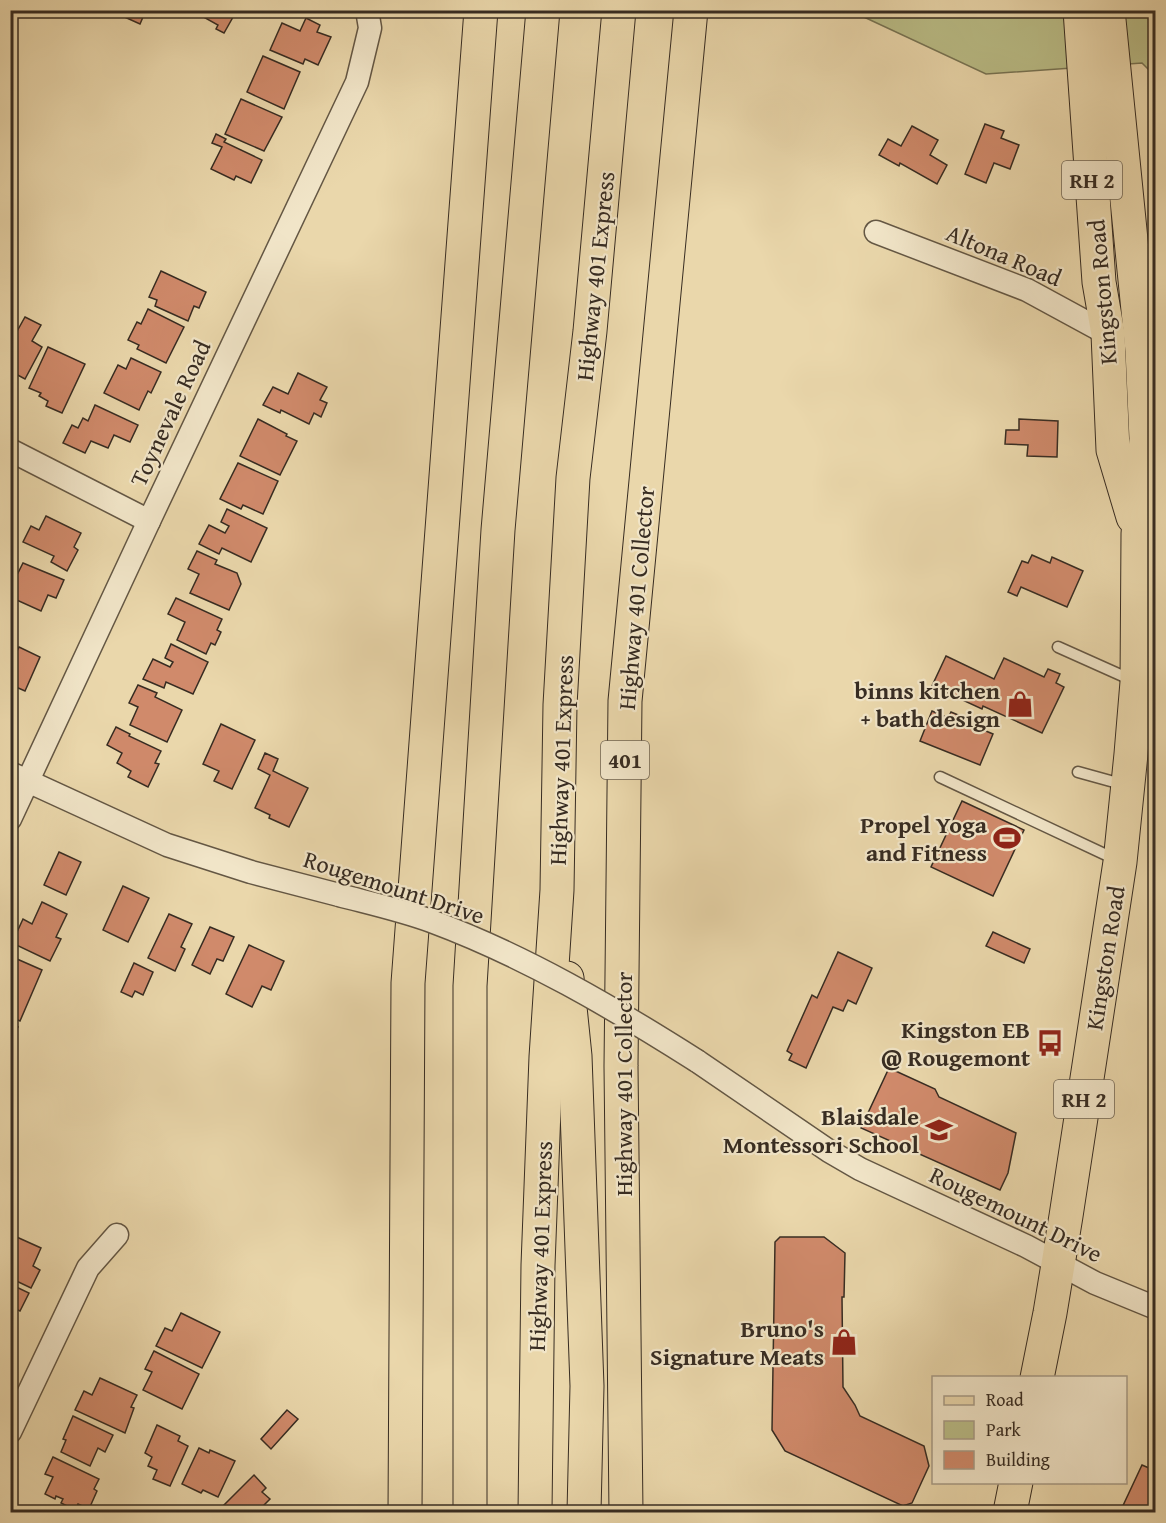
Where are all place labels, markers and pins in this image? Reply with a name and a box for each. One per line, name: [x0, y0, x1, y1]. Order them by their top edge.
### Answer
place label: binns kitchen + bath design: [854, 673, 1000, 736]
shop icon: binns kitchen + bath design: [1005, 689, 1035, 719]
place label: Propel Yoga and Fitness: [860, 807, 988, 870]
sports icon: Propel Yoga and Fitness: [992, 823, 1022, 853]
place label: Kingston EB @ Rougemont: [881, 1012, 1030, 1075]
bus stop icon: Kingston EB @ Rougemont: [1035, 1028, 1065, 1058]
place label: Blaisdale Montessori School: [723, 1099, 920, 1162]
school or university icon: Blaisdale Montessori School: [924, 1115, 954, 1145]
place label: Bruno's Signature Meats: [650, 1311, 824, 1374]
shop icon: Bruno's Signature Meats: [829, 1327, 859, 1357]

